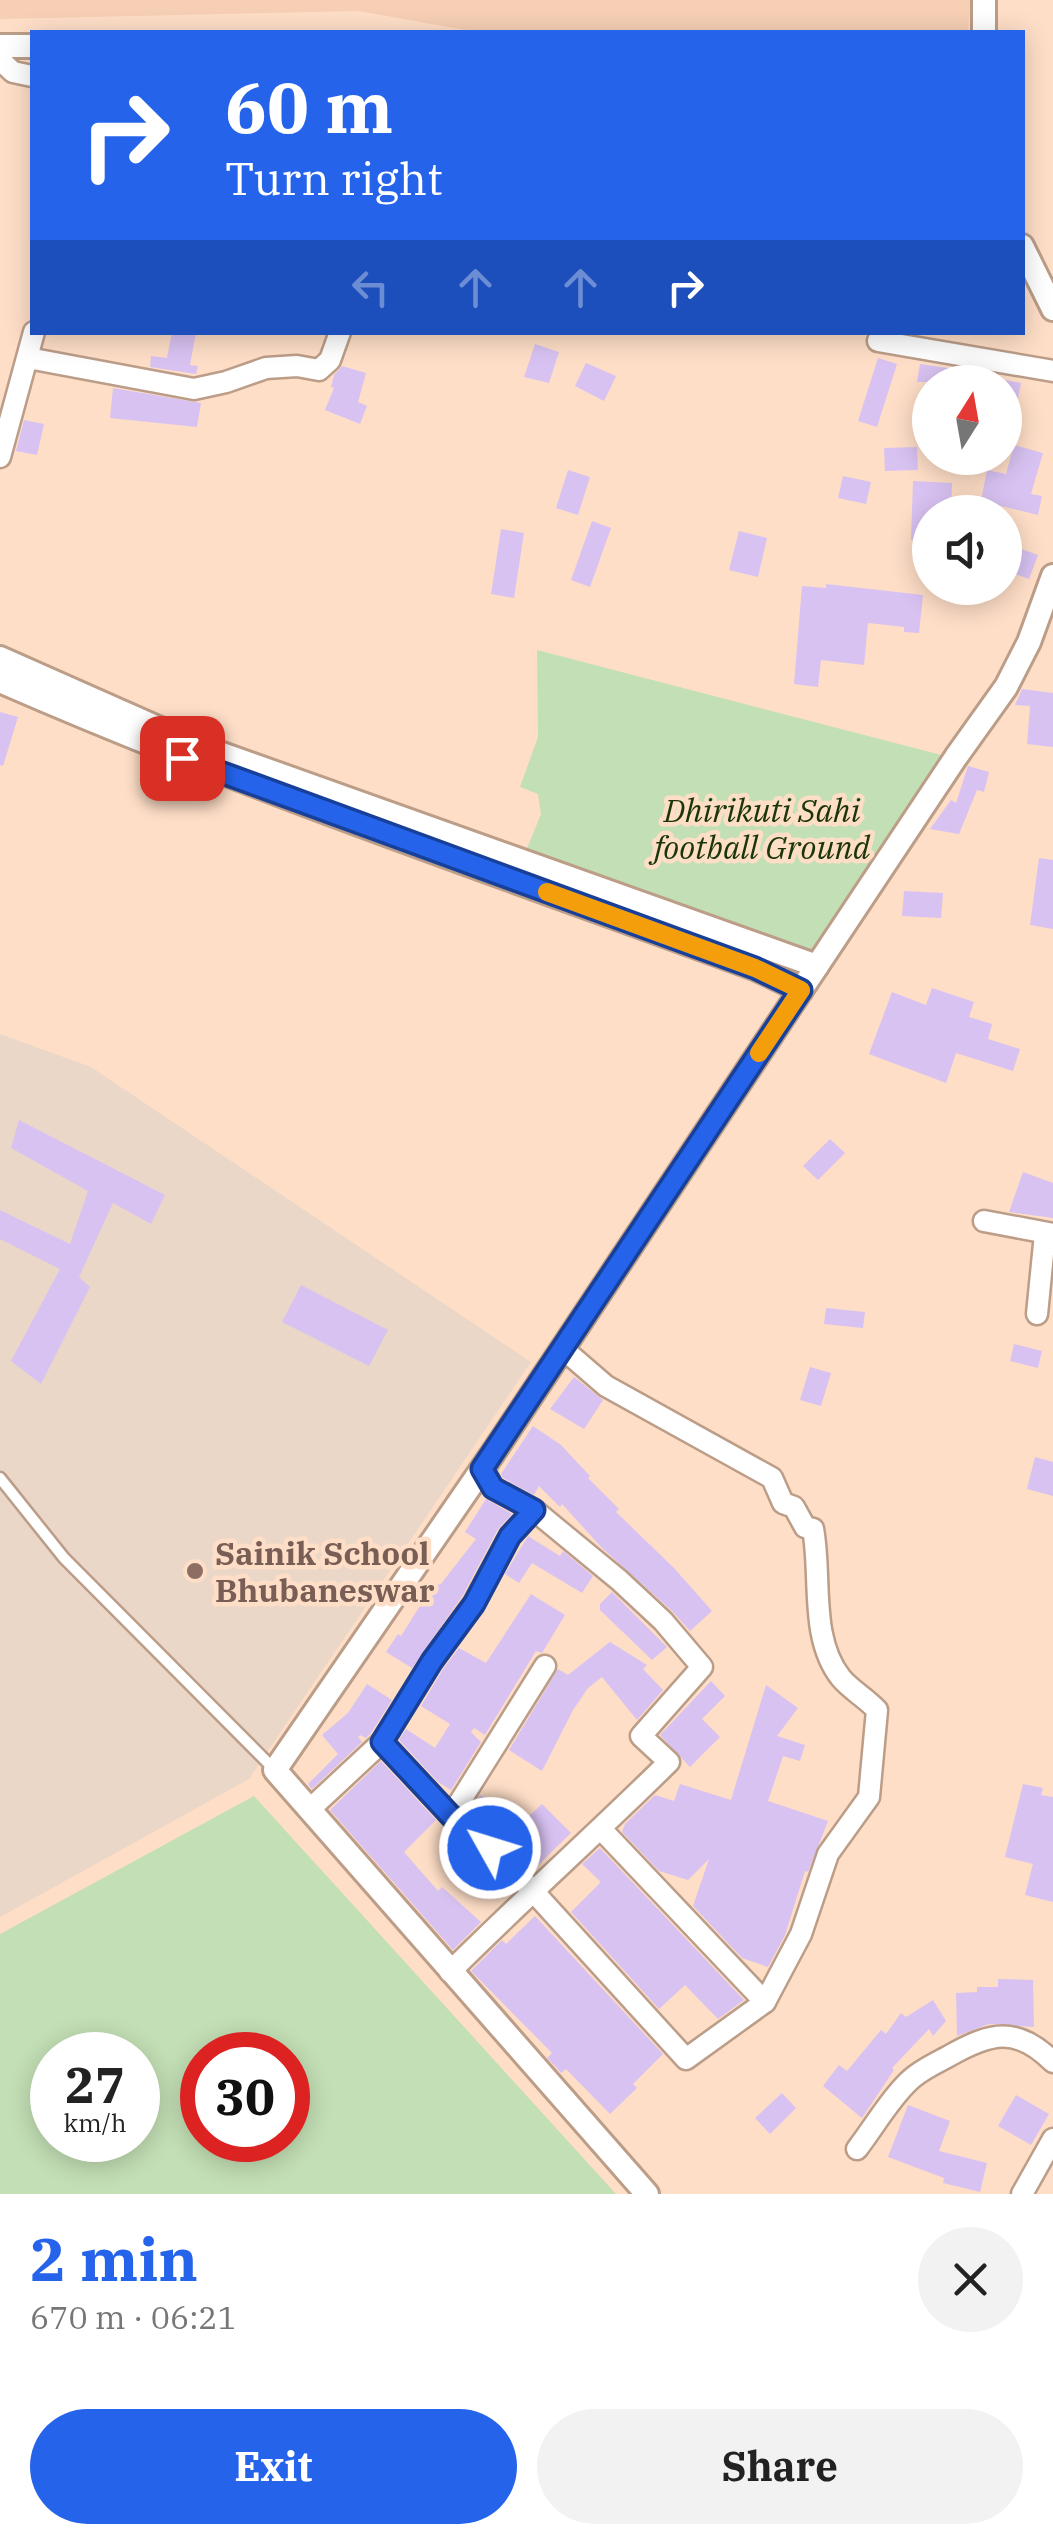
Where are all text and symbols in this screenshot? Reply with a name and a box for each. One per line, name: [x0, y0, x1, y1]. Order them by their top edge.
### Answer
text: 60 m: [225, 61, 393, 152]
icon: right: [60, 70, 190, 200]
text: Turn right: [225, 149, 443, 207]
icon: left: [343, 260, 398, 315]
icon: ahead: [448, 260, 503, 315]
icon: ahead: [553, 260, 608, 315]
icon: right: [658, 260, 713, 315]
north arrow: [912, 365, 1022, 475]
map controls: [912, 365, 1022, 605]
button: sound: [912, 495, 1022, 605]
pin: [140, 716, 225, 801]
icon: arrive: [155, 731, 210, 786]
park label: Dhirikuti Sahi football Ground: [648, 789, 871, 868]
place label: Sainik School Bhubaneswar: [215, 1532, 435, 1611]
marker: Sainik School Bhubaneswar: [184, 1560, 206, 1582]
position arrow: [438, 1796, 542, 1900]
speed limit sign: 30: [180, 2032, 310, 2162]
text: 27: [65, 2052, 125, 2117]
text: km/h: [63, 2106, 127, 2139]
text: 2 min: [30, 2219, 198, 2298]
button: close: [918, 2227, 1023, 2332]
text: 670 m · 06:21: [30, 2296, 237, 2338]
button: Exit: [30, 2409, 517, 2524]
button: Share: [537, 2409, 1023, 2524]

